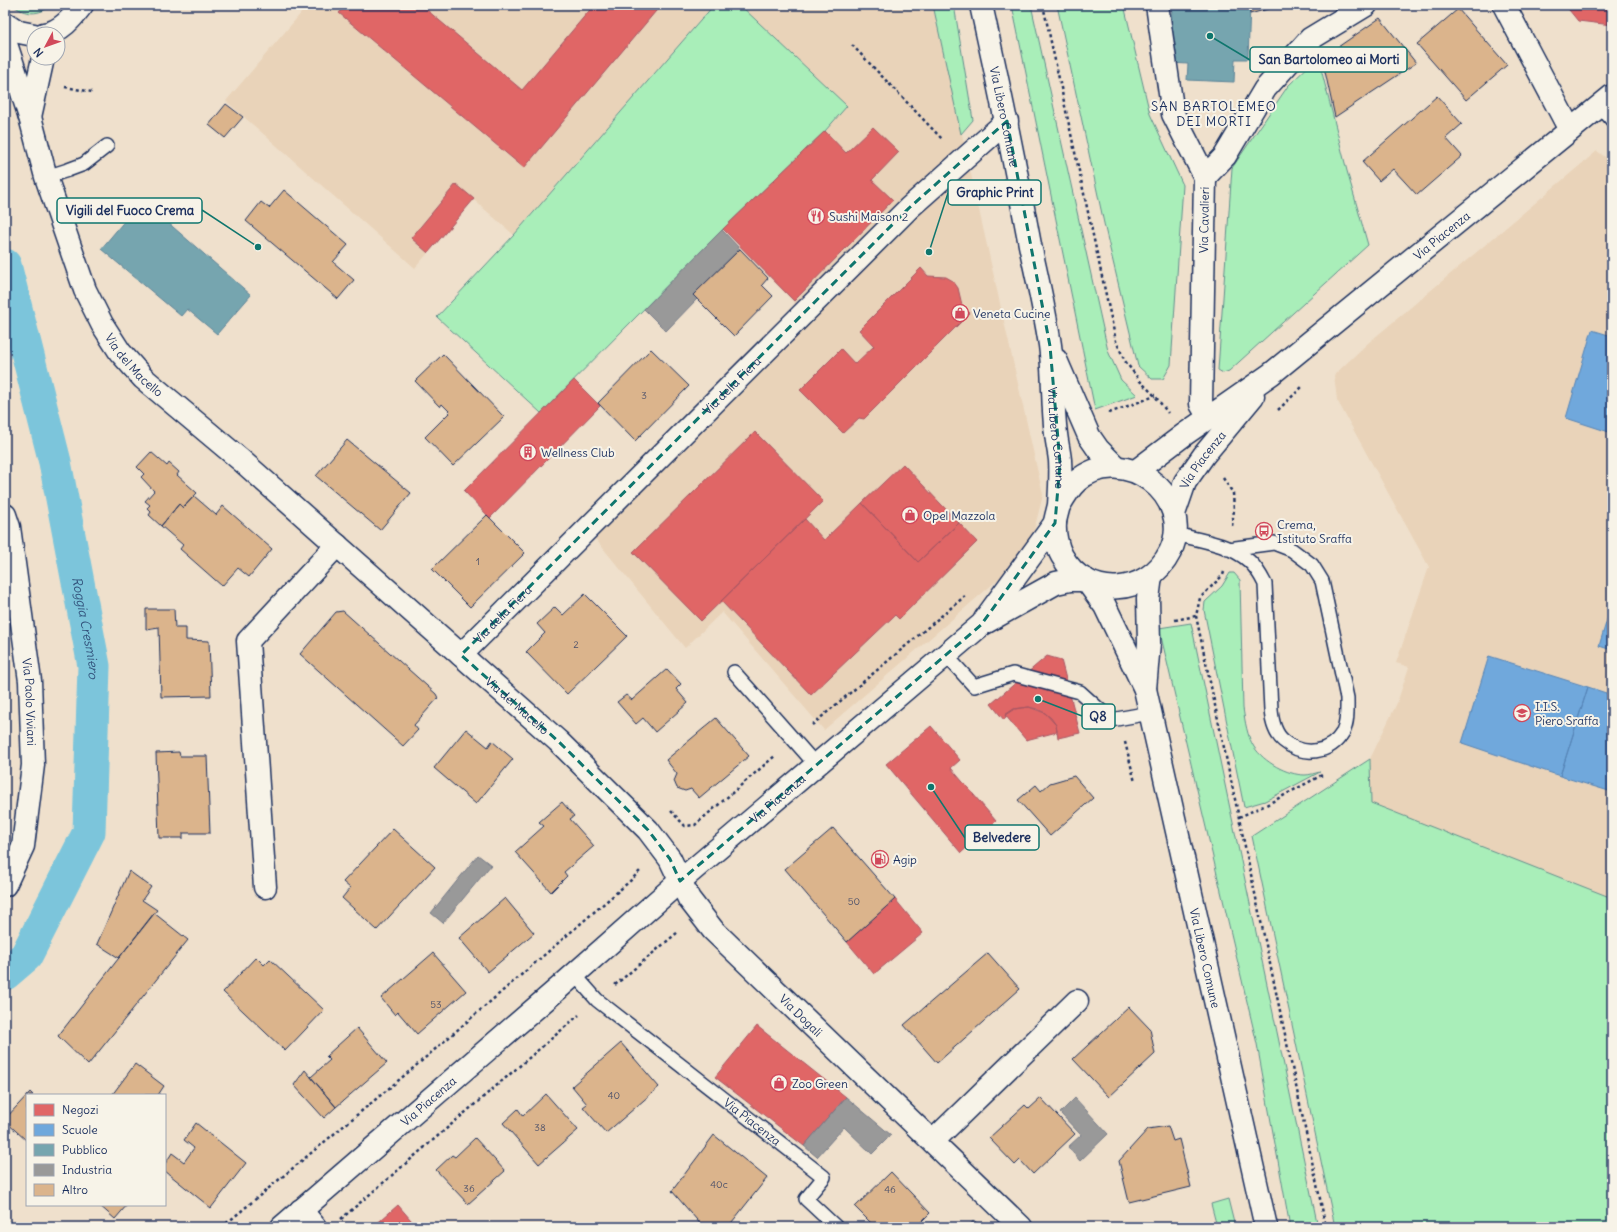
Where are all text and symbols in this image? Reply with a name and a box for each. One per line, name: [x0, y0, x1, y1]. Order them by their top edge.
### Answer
north arrow: [26, 26, 66, 66]
text: N: [31, 45, 46, 60]
callout: San Bartolomeo ai Morti: [1250, 47, 1407, 72]
text: San Bartolomeo ai Morti: [1259, 51, 1400, 68]
street label: Via Libero Comune: [987, 65, 1022, 168]
district label: SAN BARTOLEMEO DEI MORTI: [1151, 98, 1277, 130]
callout: Graphic Print: [948, 180, 1041, 205]
text: Graphic Print: [956, 184, 1034, 201]
street label: Via Cavalieri: [1196, 187, 1212, 253]
callout: Vigili del Fuoco Crema: [57, 198, 202, 223]
text: Vigili del Fuoco Crema: [66, 202, 195, 219]
restaurant icon: Sushi Maison 2: [806, 206, 826, 226]
street label: Via Piacenza: [1410, 208, 1473, 263]
place label: Sushi Maison 2: [829, 209, 909, 224]
shop icon: Veneta Cucine: [950, 303, 970, 323]
place label: Veneta Cucine: [973, 306, 1051, 321]
street label: Via del Macello: [102, 330, 167, 400]
street label: Via della Fiera: [699, 353, 764, 417]
street label: Via Libero Comune: [1045, 387, 1068, 489]
house number: 3: [641, 389, 647, 402]
street label: Via Piacenza: [1176, 427, 1229, 490]
building icon: Wellness Club: [518, 442, 538, 462]
place label: Wellness Club: [541, 445, 615, 460]
shop icon: Opel Mazzola: [900, 505, 920, 525]
place label: Opel Mazzola: [923, 508, 995, 523]
place label: Crema, Istituto Sraffa: [1277, 517, 1352, 546]
bus stop icon: Crema, Istituto Sraffa: [1254, 521, 1274, 541]
house number: 1: [476, 555, 480, 568]
water label: Roggia Cresmiero: [69, 575, 103, 680]
street label: Via della Fiera: [470, 582, 534, 646]
house number: 2: [573, 638, 579, 651]
street label: Via Paolo Viviani: [19, 657, 40, 746]
street label: Via del Macello: [483, 673, 553, 737]
place label: I.I.S. Piero Sraffa: [1535, 699, 1599, 728]
school or university icon: I.I.S. Piero Sraffa: [1512, 703, 1532, 723]
callout: Q8: [1082, 704, 1115, 729]
text: Q8: [1089, 708, 1107, 725]
street label: Via Piacenza: [746, 770, 808, 826]
callout: Belvedere: [965, 825, 1039, 850]
text: Belvedere: [973, 829, 1031, 846]
fuel station icon: Agip: [870, 849, 890, 869]
place label: Agip: [893, 852, 917, 867]
house number: 50: [848, 895, 860, 908]
street label: Via Libero Comune: [1187, 906, 1224, 1009]
street label: Via Dogali: [776, 991, 826, 1039]
house number: 53: [430, 998, 442, 1011]
street label: Via Piacenza: [397, 1073, 459, 1129]
shop icon: Zoo Green: [769, 1073, 789, 1093]
place label: Zoo Green: [792, 1076, 848, 1091]
house number: 40: [608, 1089, 620, 1102]
legend: [26, 1094, 166, 1206]
street label: Via Piacenza: [721, 1094, 784, 1148]
text: Negozi: [62, 1102, 98, 1117]
house number: 38: [534, 1121, 546, 1134]
text: Scuole: [62, 1122, 98, 1137]
text: Pubblico: [62, 1142, 108, 1157]
text: Industria: [62, 1162, 112, 1177]
house number: 40c: [710, 1178, 728, 1191]
text: Altro: [62, 1182, 88, 1197]
house number: 36: [463, 1182, 475, 1195]
house number: 46: [884, 1183, 896, 1196]

